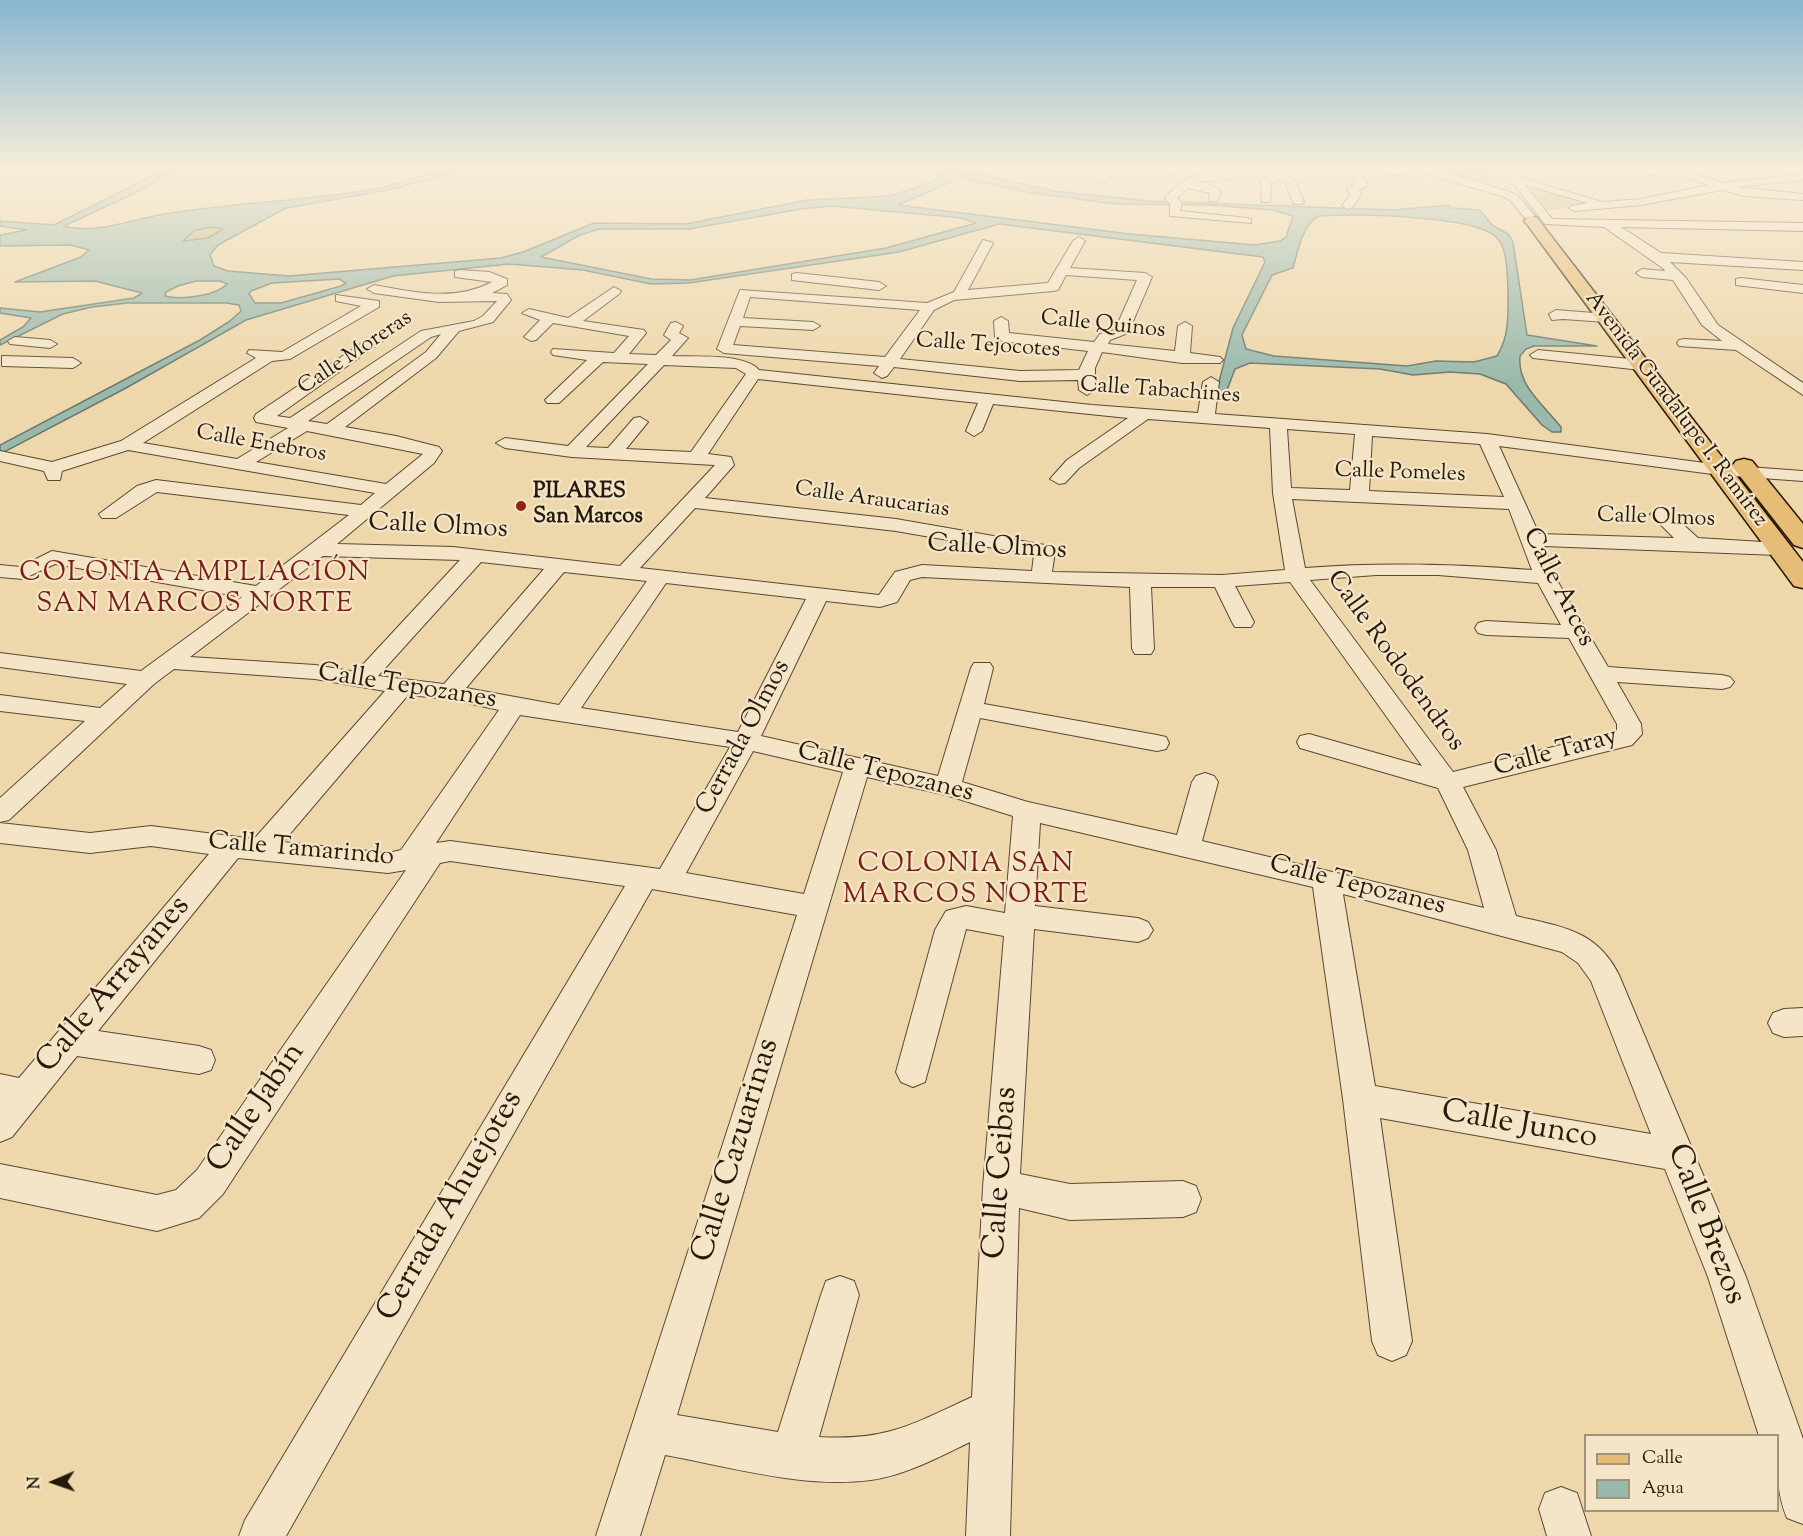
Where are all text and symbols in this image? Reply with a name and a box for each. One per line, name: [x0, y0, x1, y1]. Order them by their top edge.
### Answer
street label: Avenida Guadalupe I. Ramírez: [1578, 287, 1772, 533]
street label: Calle Moreras: [294, 306, 418, 402]
street label: Calle Quinos: [1039, 306, 1167, 346]
street label: Calle Tejocotes: [915, 329, 1061, 365]
street label: Calle Tabachines: [1079, 373, 1241, 411]
street label: Calle Enebros: [194, 421, 328, 469]
street label: Calle Pomeles: [1334, 459, 1466, 489]
street label: Calle Araucarias: [793, 477, 951, 525]
place label: PILARES San Marcos: [533, 480, 643, 532]
marker: PILARES San Marcos: [514, 499, 528, 513]
street label: Calle Olmos: [1597, 504, 1715, 534]
street label: Calle Olmos: [367, 509, 509, 547]
street label: Calle Arces: [1514, 523, 1600, 653]
street label: Calle Olmos: [926, 530, 1068, 568]
district label: COLONIA AMPLIACIÓN SAN MARCOS NORTE: [19, 559, 371, 622]
street label: Calle Rododendros: [1318, 566, 1470, 758]
street label: Cerrada Olmos: [691, 655, 799, 821]
street label: Calle Tepozanes: [316, 658, 498, 718]
street label: Calle Taray: [1491, 723, 1621, 785]
street label: Calle Tepozanes: [794, 737, 976, 811]
street label: Calle Tamarindo: [207, 827, 395, 875]
district label: COLONIA SAN MARCOS NORTE: [843, 850, 1089, 913]
street label: Calle Tepozanes: [1266, 850, 1448, 924]
street label: Calle Arrayanes: [30, 889, 200, 1083]
street label: Calle Cazuarinas: [686, 1035, 790, 1267]
street label: Calle Jabín: [201, 1037, 315, 1181]
street label: Cerrada Ahuejotes: [370, 1085, 534, 1329]
street label: Calle Ceibas: [978, 1085, 1028, 1261]
street label: Calle Junco: [1438, 1094, 1600, 1160]
street label: Calle Brezos: [1656, 1139, 1752, 1311]
legend: [1584, 1434, 1779, 1512]
text: Calle: [1642, 1446, 1683, 1472]
north arrow: [24, 1452, 84, 1512]
text: N: [24, 1476, 47, 1489]
text: Agua: [1642, 1476, 1684, 1502]

